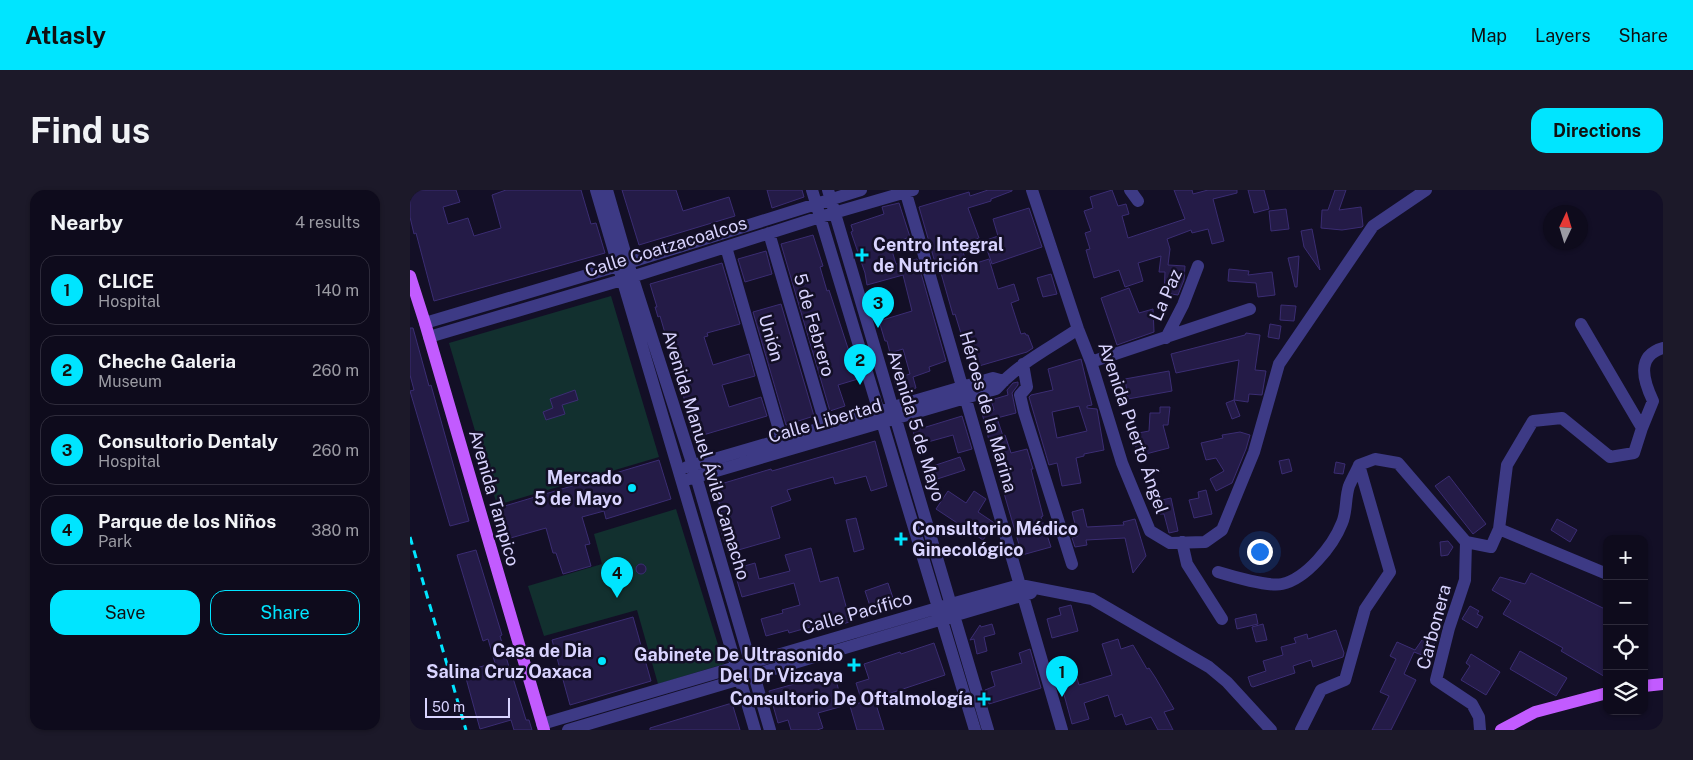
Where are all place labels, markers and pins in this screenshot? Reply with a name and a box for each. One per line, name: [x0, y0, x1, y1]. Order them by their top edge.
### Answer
place label: Centro Integral de Nutrición: [873, 234, 1004, 276]
marker: Centro Integral de Nutrición: [855, 248, 869, 262]
pin: 3: [862, 287, 894, 328]
pin: 2: [844, 344, 876, 385]
place label: Mercado 5 de Mayo: [534, 467, 622, 509]
marker: Mercado 5 de Mayo: [626, 482, 638, 494]
place label: Consultorio Médico Ginecológico: [912, 518, 1078, 560]
marker: Consultorio Médico Ginecológico: [894, 532, 908, 546]
pin: 4: [601, 557, 633, 598]
place label: Casa de Dia Salina Cruz Oaxaca: [426, 640, 592, 682]
place label: Gabinete De Ultrasonido Del Dr Vizcaya: [634, 644, 843, 686]
marker: Casa de Dia Salina Cruz Oaxaca: [596, 655, 608, 667]
pin: 1: [1046, 656, 1078, 697]
marker: Gabinete De Ultrasonido Del Dr Vizcaya: [847, 658, 861, 672]
place label: Consultorio De Oftalmología: [730, 688, 973, 709]
marker: Consultorio De Oftalmología: [977, 692, 991, 706]

